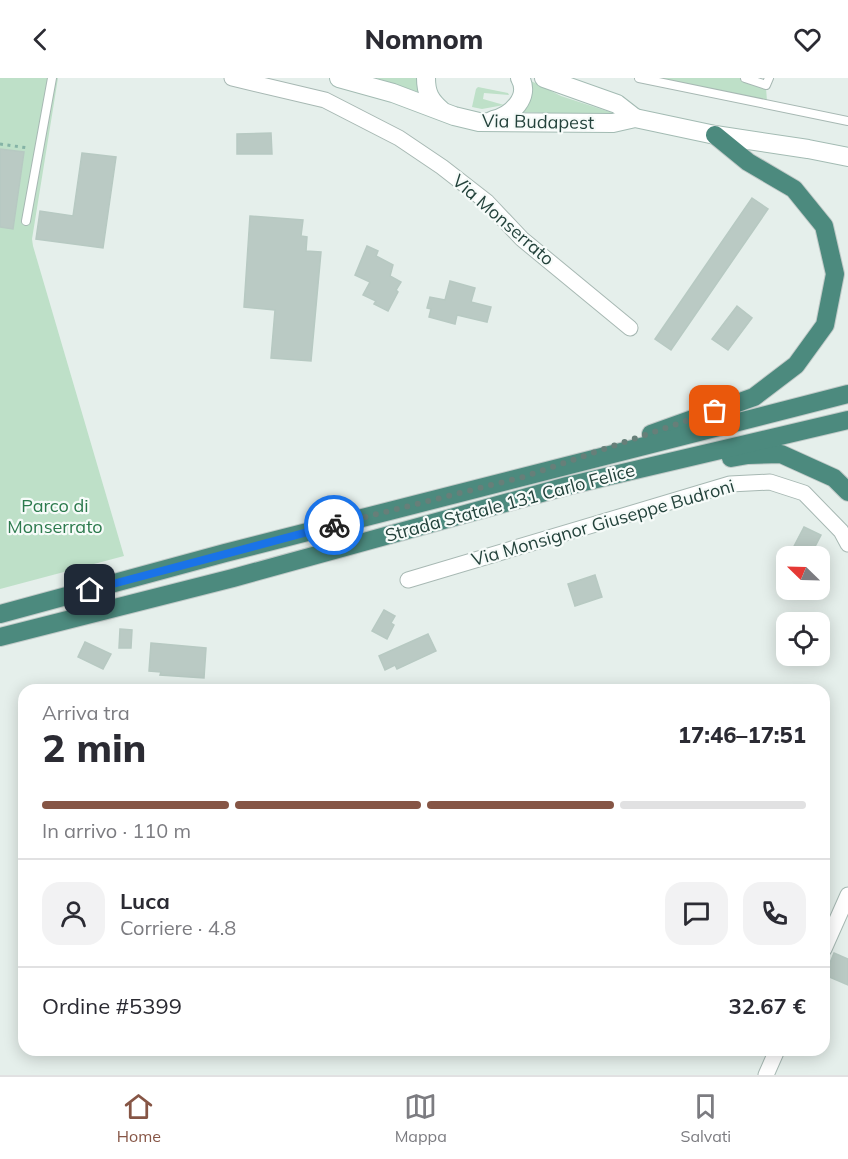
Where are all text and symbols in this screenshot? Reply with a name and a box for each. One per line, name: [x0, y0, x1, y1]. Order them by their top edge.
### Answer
text: Nomnom: [365, 22, 483, 56]
icon: back: [24, 23, 57, 56]
icon: heart: [791, 23, 824, 56]
street label: Via Budapest: [482, 109, 594, 134]
street label: Via Monserrato: [448, 169, 559, 270]
pin: [689, 385, 740, 436]
icon: bag: [698, 394, 731, 427]
street label: Strada Statale 131 Carlo Felice: [383, 458, 637, 547]
street label: Via Monsignor Giuseppe Budroni: [469, 474, 737, 571]
park label: Parco di Monserrato: [7, 494, 103, 538]
courier: [304, 495, 364, 555]
icon: bike: [318, 509, 351, 542]
north arrow: [776, 546, 830, 600]
map controls: [776, 546, 830, 666]
pin: [64, 564, 115, 615]
icon: home: [73, 573, 106, 606]
button: locate: [776, 612, 830, 666]
text: Arriva tra: [42, 700, 130, 725]
text: 17:46–17:51: [678, 721, 806, 749]
text: 2 min: [42, 723, 147, 772]
text: In arrivo · 110 m: [42, 818, 191, 843]
button: person: [42, 882, 105, 945]
button: chat: [665, 882, 728, 945]
button: phone: [743, 882, 806, 945]
text: Luca: [120, 887, 170, 915]
text: Corriere · 4.8: [120, 915, 236, 940]
text: Ordine #5399: [42, 992, 182, 1020]
text: 32.67 €: [729, 992, 806, 1020]
tab: Home: [117, 1090, 161, 1146]
tab: Mappa: [395, 1090, 447, 1146]
tab: Salvati: [680, 1090, 731, 1146]

